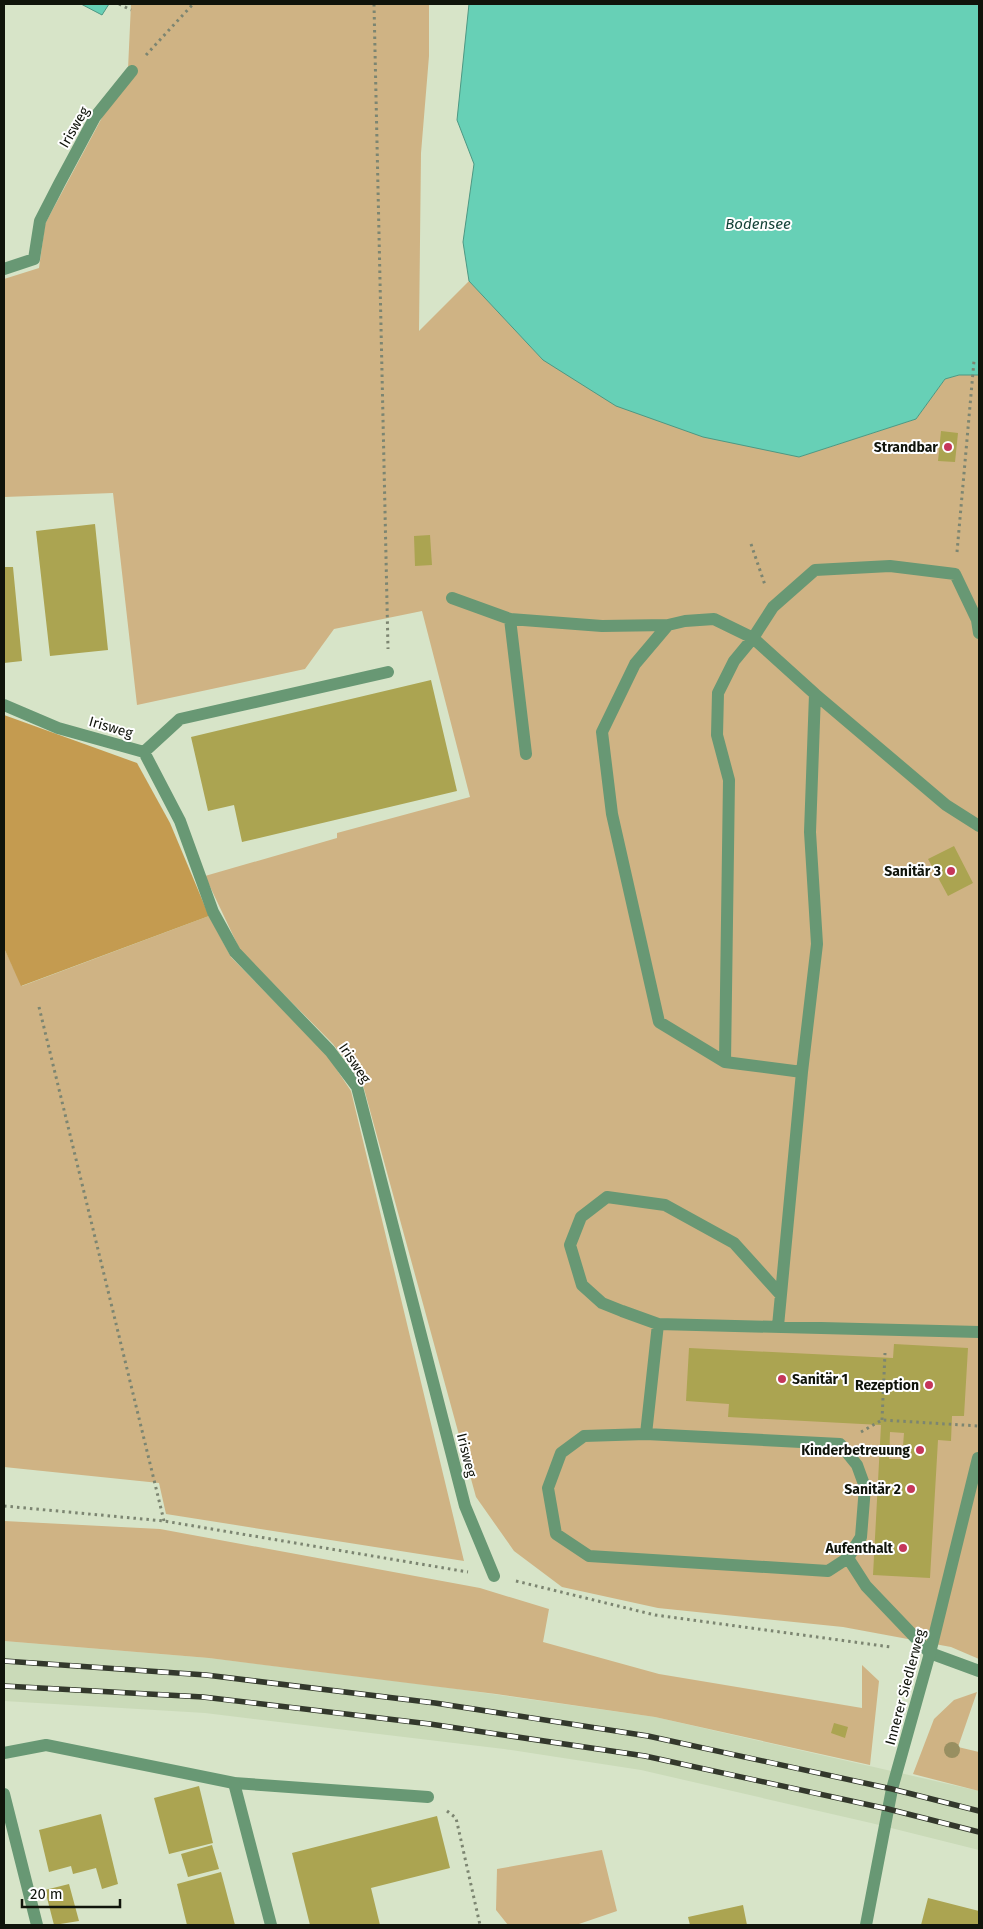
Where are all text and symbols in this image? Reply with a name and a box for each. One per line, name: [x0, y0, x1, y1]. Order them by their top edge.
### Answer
street label: Irisweg: [56, 103, 93, 151]
water label: Bodensee: [725, 215, 791, 233]
place label: Strandbar: [874, 439, 938, 456]
marker: Strandbar: [942, 441, 954, 453]
street label: Irisweg: [87, 713, 135, 742]
place label: Sanitär 3: [884, 863, 941, 880]
marker: Sanitär 3: [945, 865, 957, 877]
street label: Irisweg: [335, 1040, 375, 1087]
place label: Sanitär 1: [792, 1371, 848, 1388]
marker: Sanitär 1: [776, 1373, 788, 1385]
place label: Rezeption: [855, 1377, 919, 1394]
marker: Rezeption: [923, 1379, 935, 1391]
street label: Irisweg: [453, 1431, 480, 1480]
place label: Kinderbetreuung: [801, 1442, 910, 1459]
marker: Kinderbetreuung: [914, 1444, 926, 1456]
place label: Sanitär 2: [844, 1481, 901, 1498]
marker: Sanitär 2: [905, 1483, 917, 1495]
place label: Aufenthalt: [825, 1540, 894, 1557]
marker: Aufenthalt: [897, 1542, 909, 1554]
street label: Innerer Siedlerweg: [882, 1627, 929, 1747]
scale bar: [22, 1876, 120, 1908]
text: 20 m: [30, 1885, 63, 1903]

